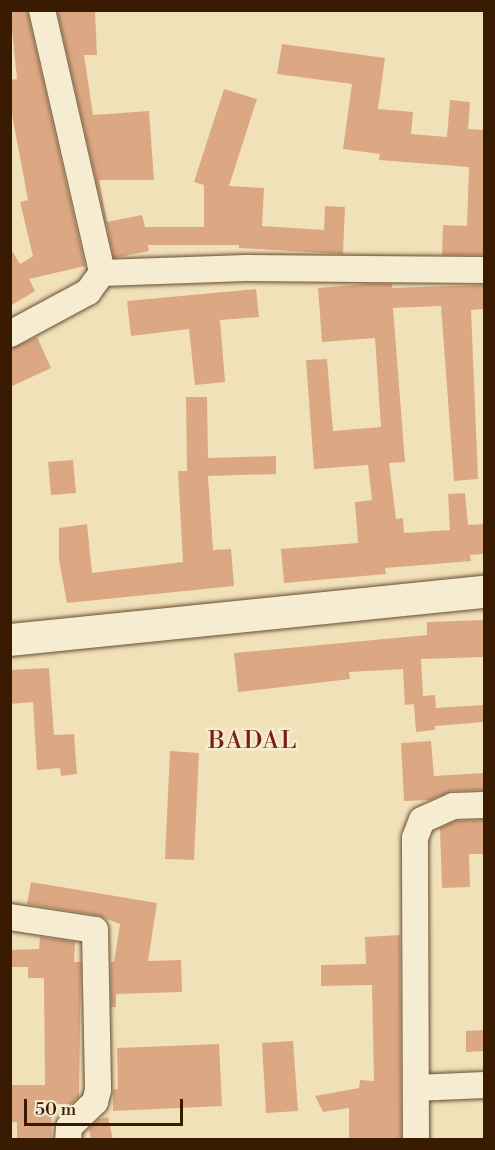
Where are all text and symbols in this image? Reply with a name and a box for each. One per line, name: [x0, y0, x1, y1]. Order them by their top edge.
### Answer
district label: BADAL: [208, 728, 298, 756]
scale bar: [27, 1087, 186, 1125]
text: 50 m: [35, 1098, 76, 1121]

